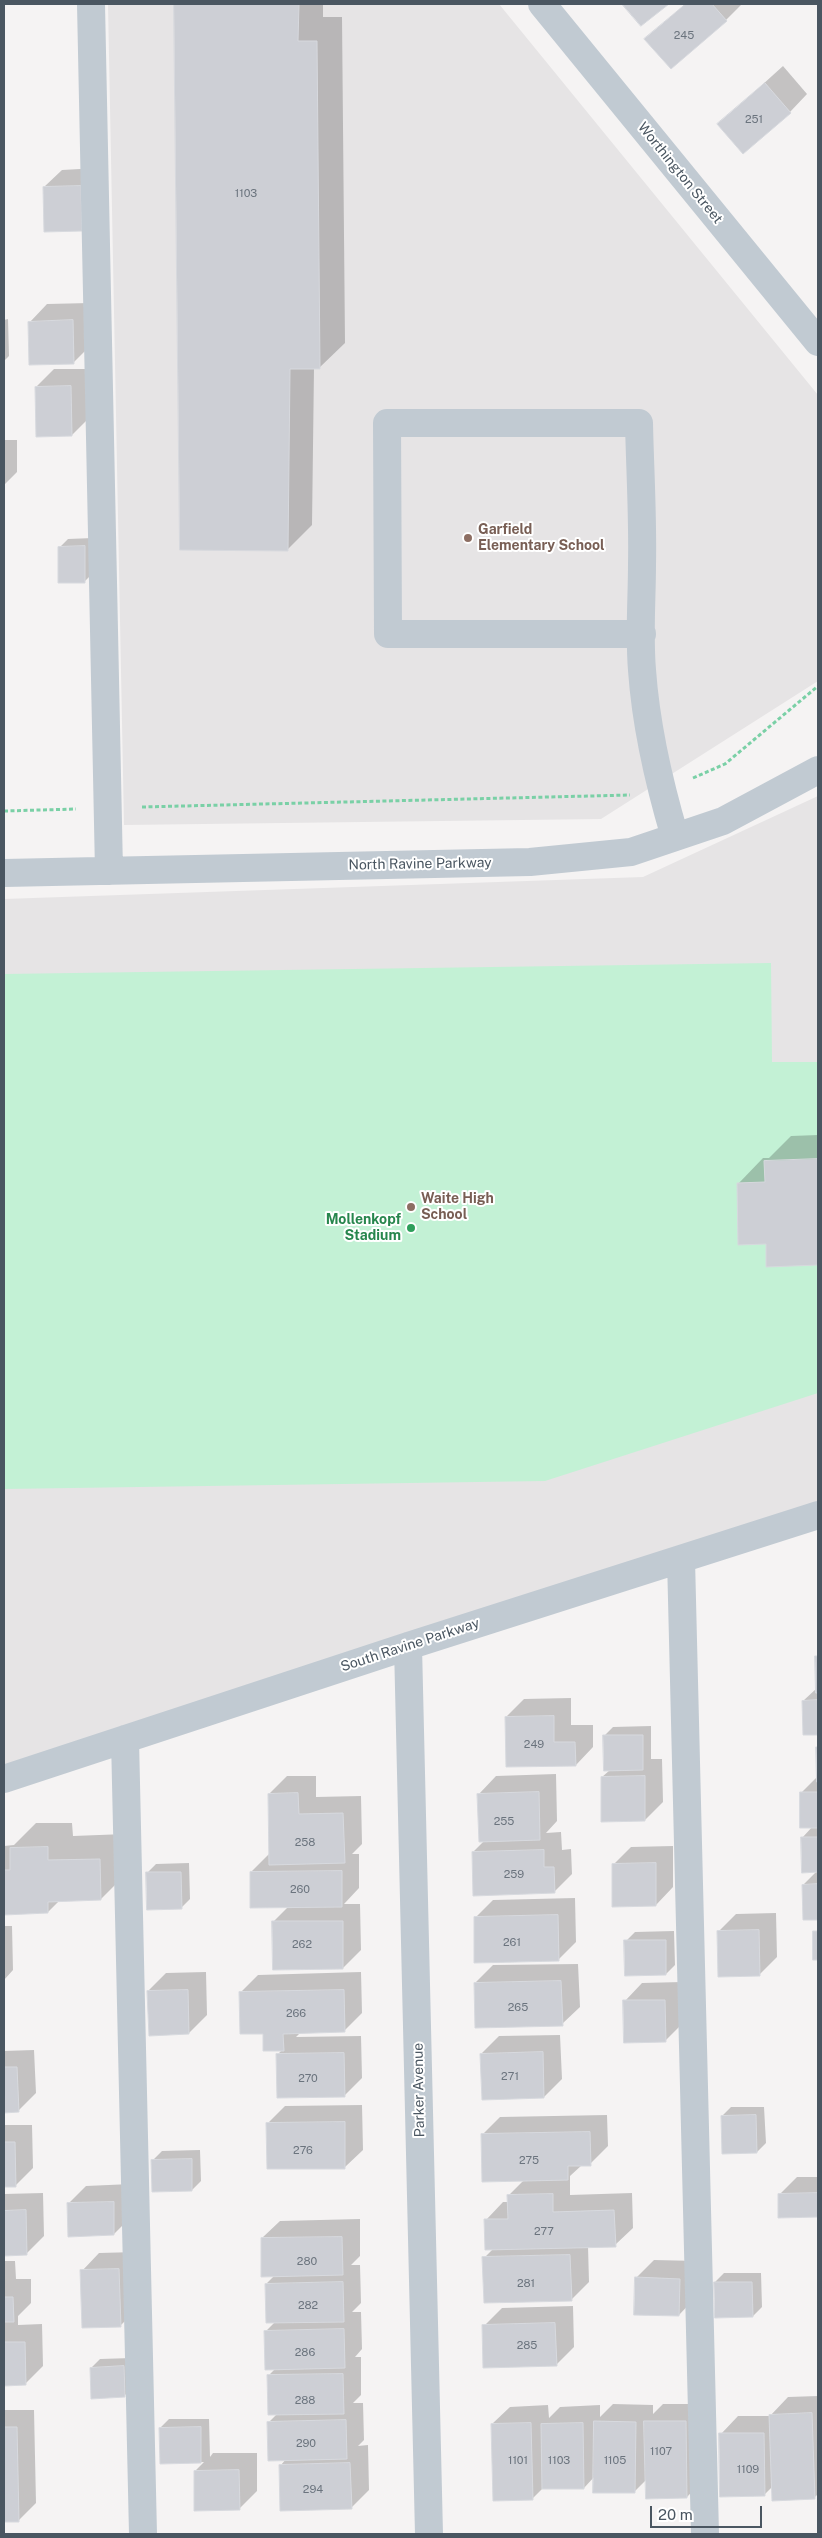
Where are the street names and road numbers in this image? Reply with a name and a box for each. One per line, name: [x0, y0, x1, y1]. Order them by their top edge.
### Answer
street label: Worthington Street: [634, 119, 726, 227]
street label: North Ravine Parkway: [348, 854, 492, 874]
street label: South Ravine Parkway: [338, 1615, 482, 1675]
street label: Parker Avenue: [410, 2043, 428, 2137]

